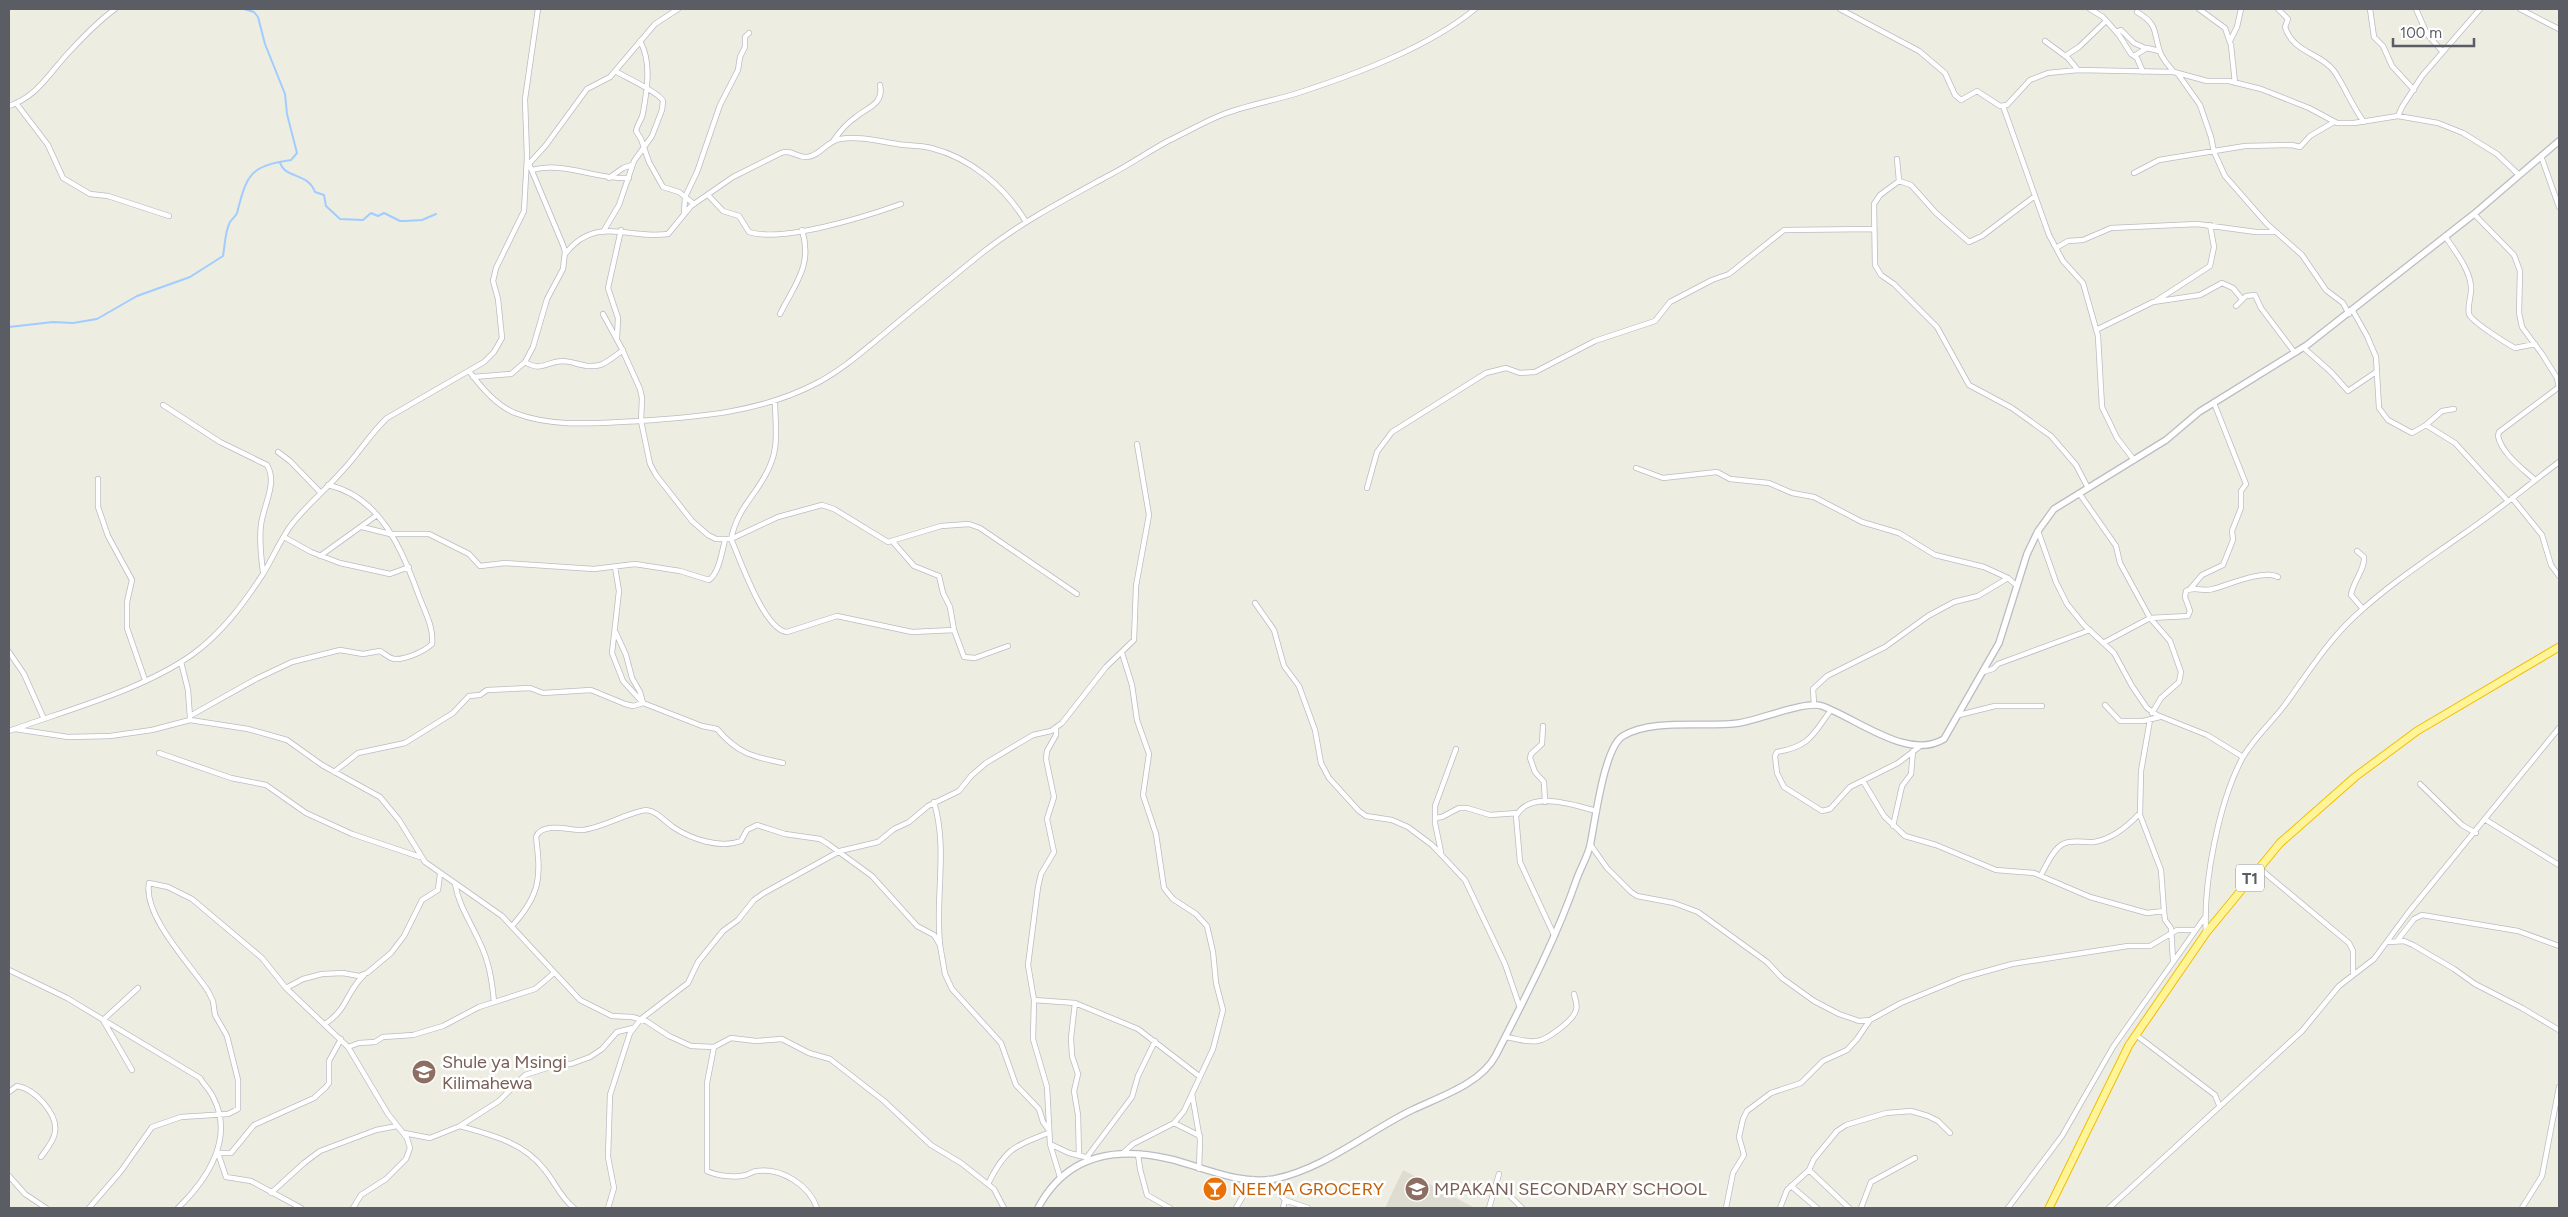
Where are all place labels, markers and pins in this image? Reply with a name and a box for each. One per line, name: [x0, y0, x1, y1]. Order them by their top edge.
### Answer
place label: Shule ya Msingi Kilimahewa: [442, 1051, 567, 1094]
school or university icon: Shule ya Msingi Kilimahewa: [411, 1059, 437, 1085]
bar icon: NEEMA GROCERY: [1202, 1176, 1228, 1202]
school or university icon: MPAKANI SECONDARY SCHOOL: [1404, 1176, 1430, 1202]
place label: NEEMA GROCERY: [1232, 1178, 1384, 1200]
place label: MPAKANI SECONDARY SCHOOL: [1434, 1178, 1707, 1200]

